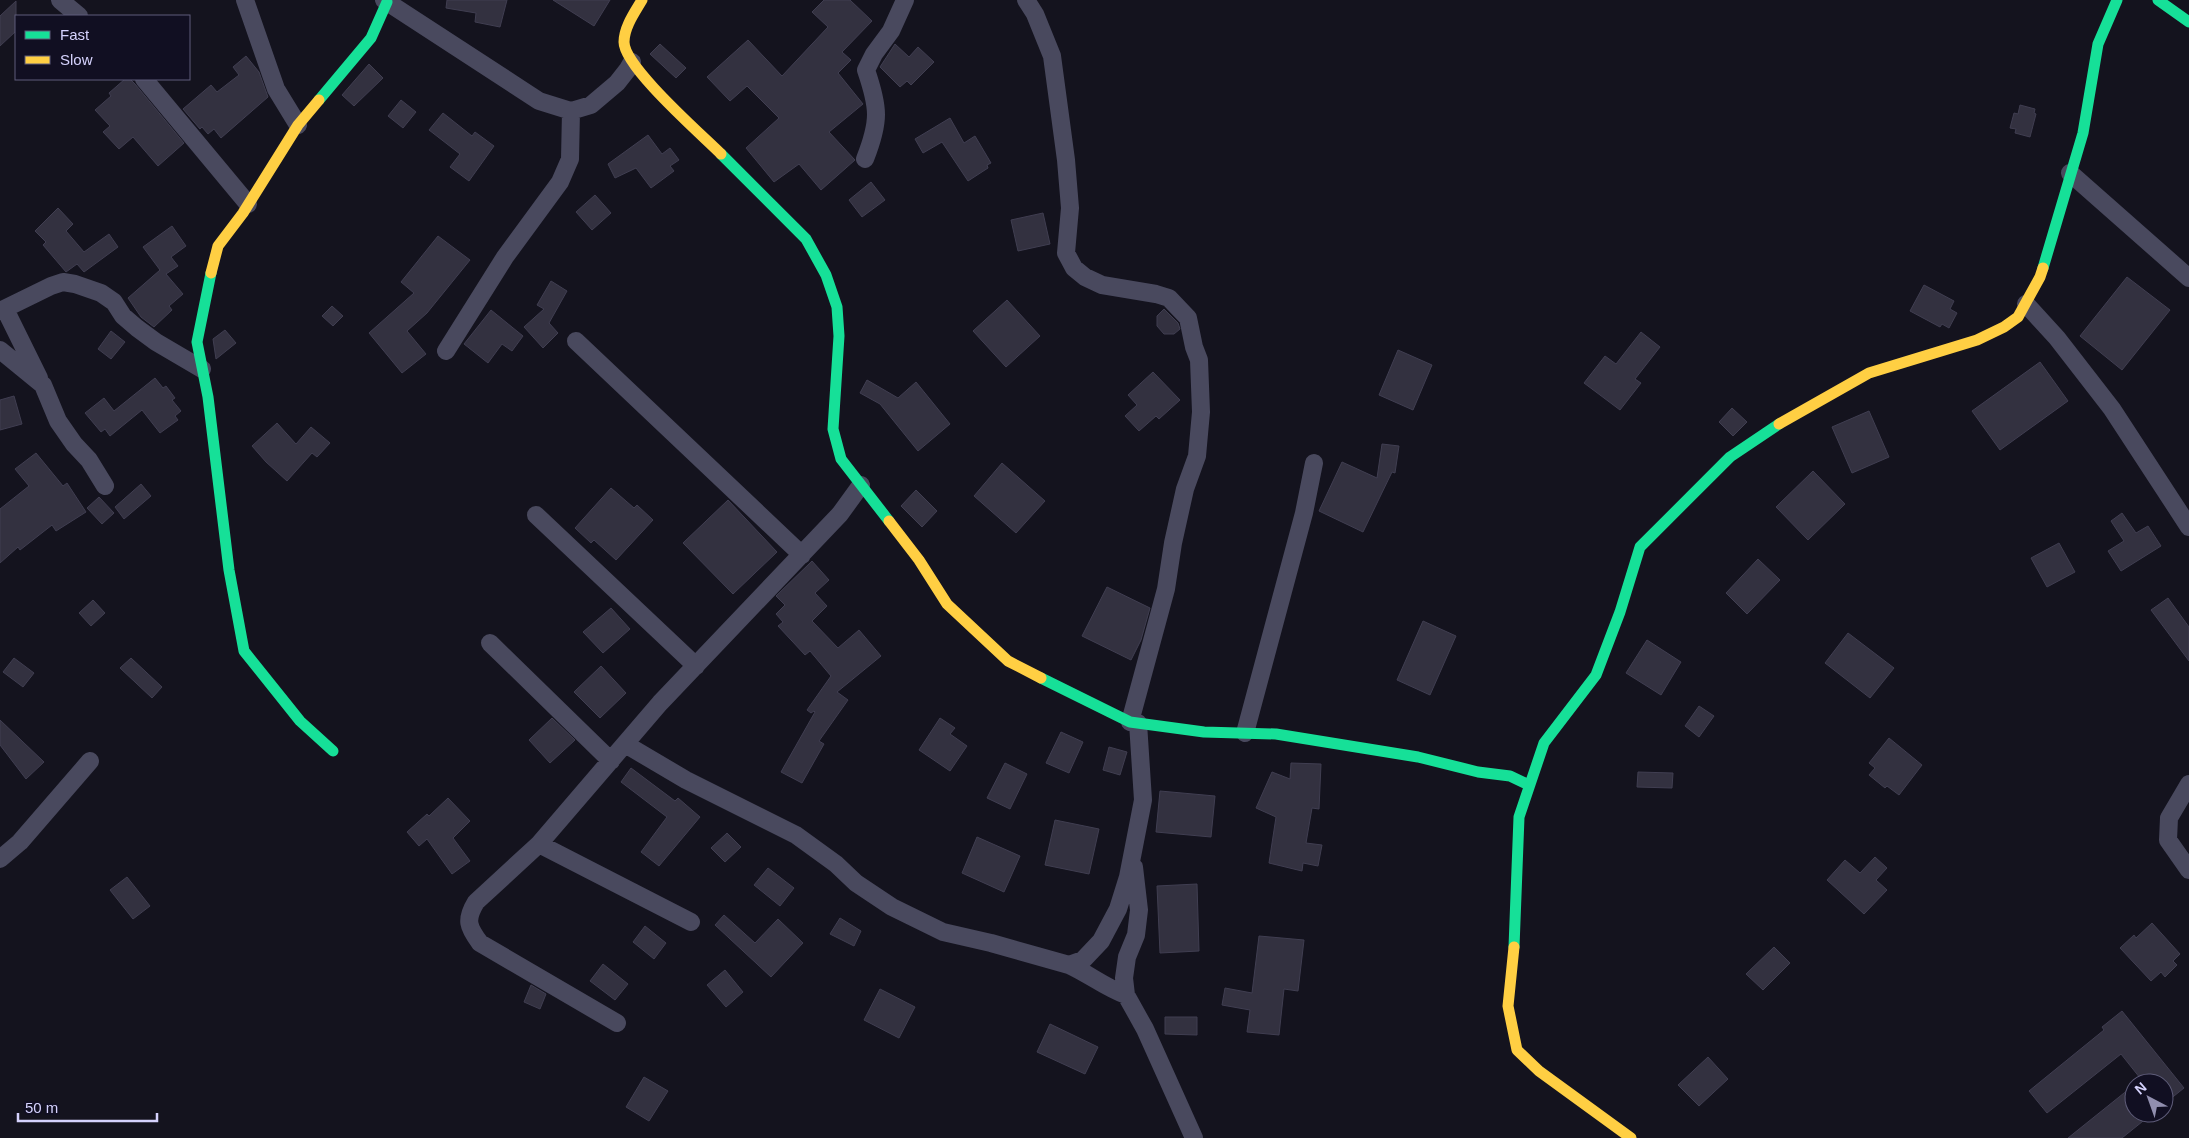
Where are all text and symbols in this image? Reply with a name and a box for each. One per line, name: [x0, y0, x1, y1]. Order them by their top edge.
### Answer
legend: [15, 15, 190, 80]
text: Fast: [60, 26, 90, 43]
text: Slow: [60, 51, 93, 68]
north arrow: [2124, 1073, 2174, 1123]
text: N: [2131, 1079, 2150, 1098]
scale bar: [18, 1090, 156, 1122]
text: 50 m: [25, 1099, 58, 1116]

